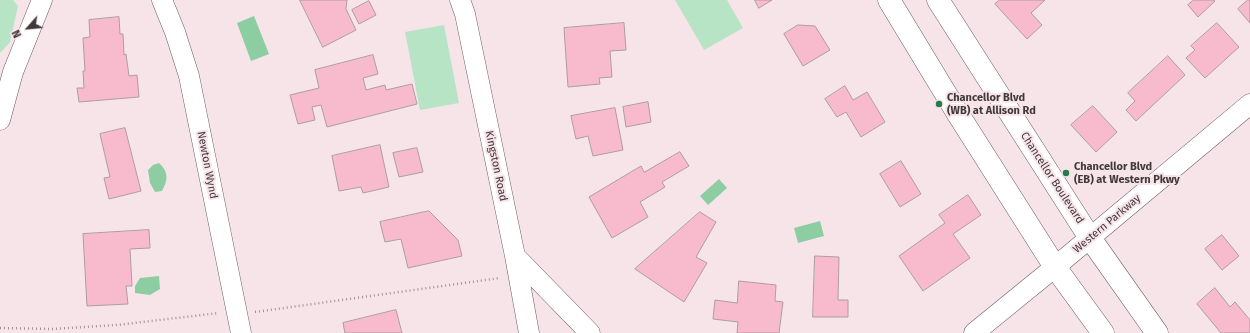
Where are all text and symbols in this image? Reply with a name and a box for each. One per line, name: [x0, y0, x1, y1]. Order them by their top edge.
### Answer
north arrow: [8, 8, 48, 48]
text: N: [9, 27, 24, 40]
place label: Chancellor Blvd (WB) at Allison Rd: [947, 91, 1036, 117]
marker: Chancellor Blvd (WB) at Allison Rd: [934, 99, 944, 109]
street label: Newton Wynd: [194, 130, 220, 200]
street label: Kingston Road: [482, 130, 510, 202]
street label: Chancellor Boulevard: [1018, 130, 1086, 226]
place label: Chancellor Blvd (EB) at Western Pkwy: [1074, 160, 1180, 186]
marker: Chancellor Blvd (EB) at Western Pkwy: [1061, 168, 1071, 178]
street label: Western Parkway: [1071, 192, 1143, 256]

